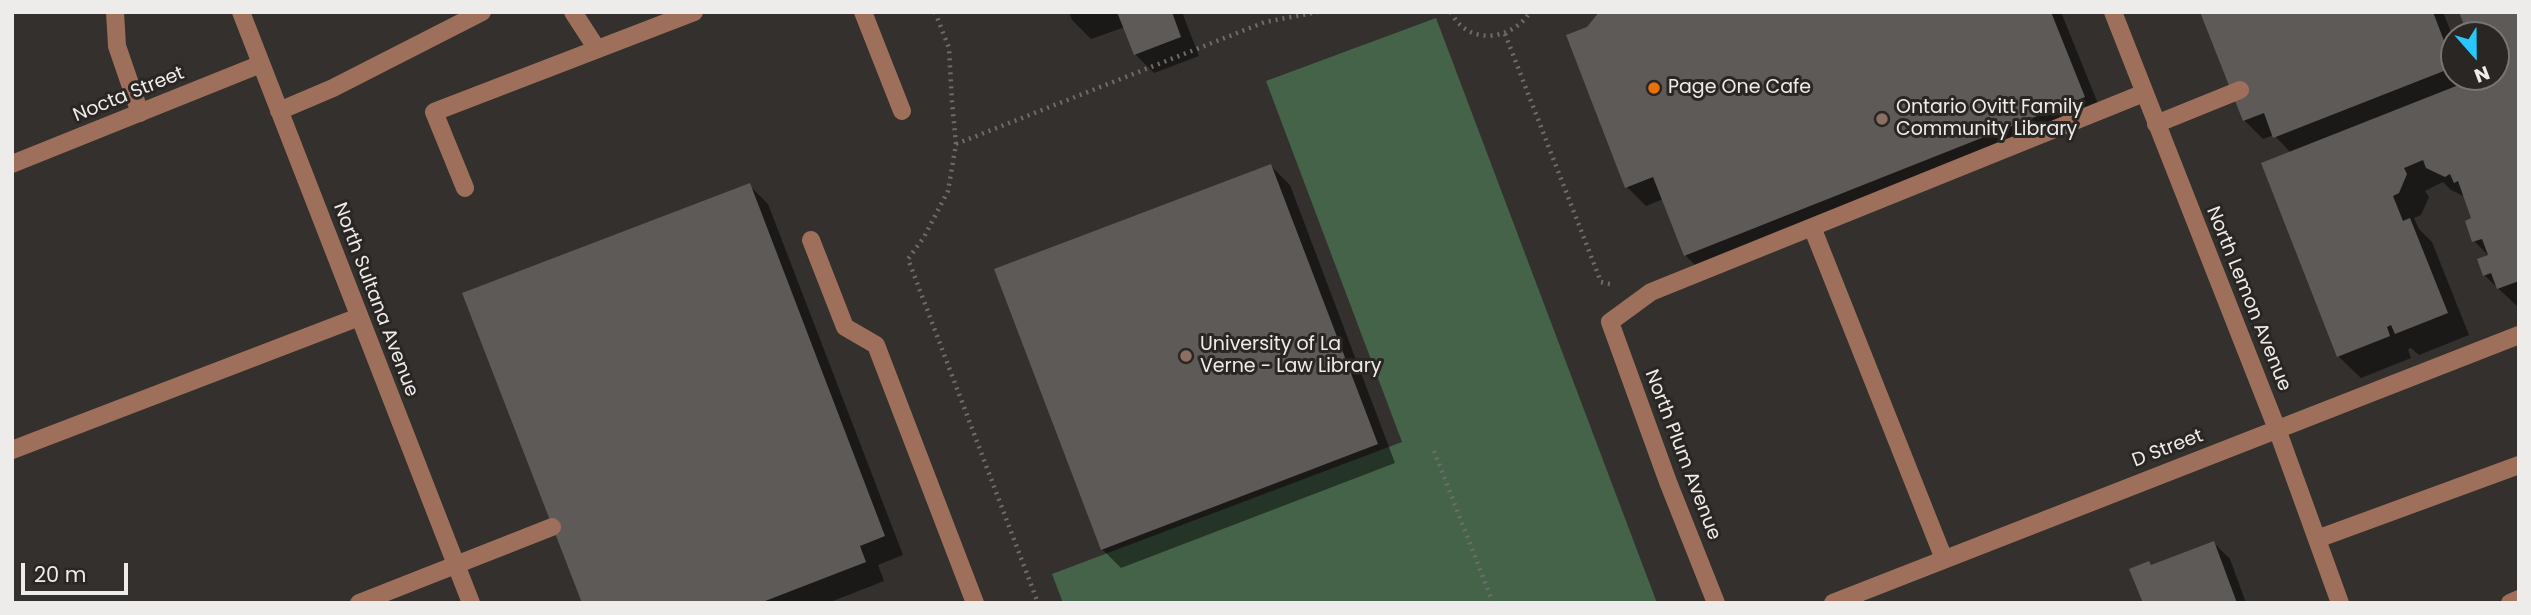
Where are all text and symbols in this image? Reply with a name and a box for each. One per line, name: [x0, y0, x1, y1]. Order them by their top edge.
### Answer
north arrow: [2440, 21, 2510, 91]
text: N: [2470, 59, 2494, 89]
street label: Nocta Street: [70, 62, 188, 128]
place label: Page One Cafe: [1668, 77, 1811, 99]
marker: Page One Cafe: [1646, 80, 1662, 96]
place label: Ontario Ovitt Family Community Library: [1896, 97, 2083, 141]
marker: Ontario Ovitt Family Community Library: [1874, 111, 1890, 127]
street label: North Sultana Avenue: [327, 200, 423, 400]
street label: North Lemon Avenue: [2201, 203, 2295, 395]
place label: University of La Verne - Law Library: [1200, 334, 1381, 378]
marker: University of La Verne - Law Library: [1178, 348, 1194, 364]
street label: North Plum Avenue: [1639, 367, 1725, 543]
street label: D Street: [2129, 425, 2207, 473]
scale bar: [24, 548, 131, 592]
text: 20 m: [34, 560, 87, 589]

